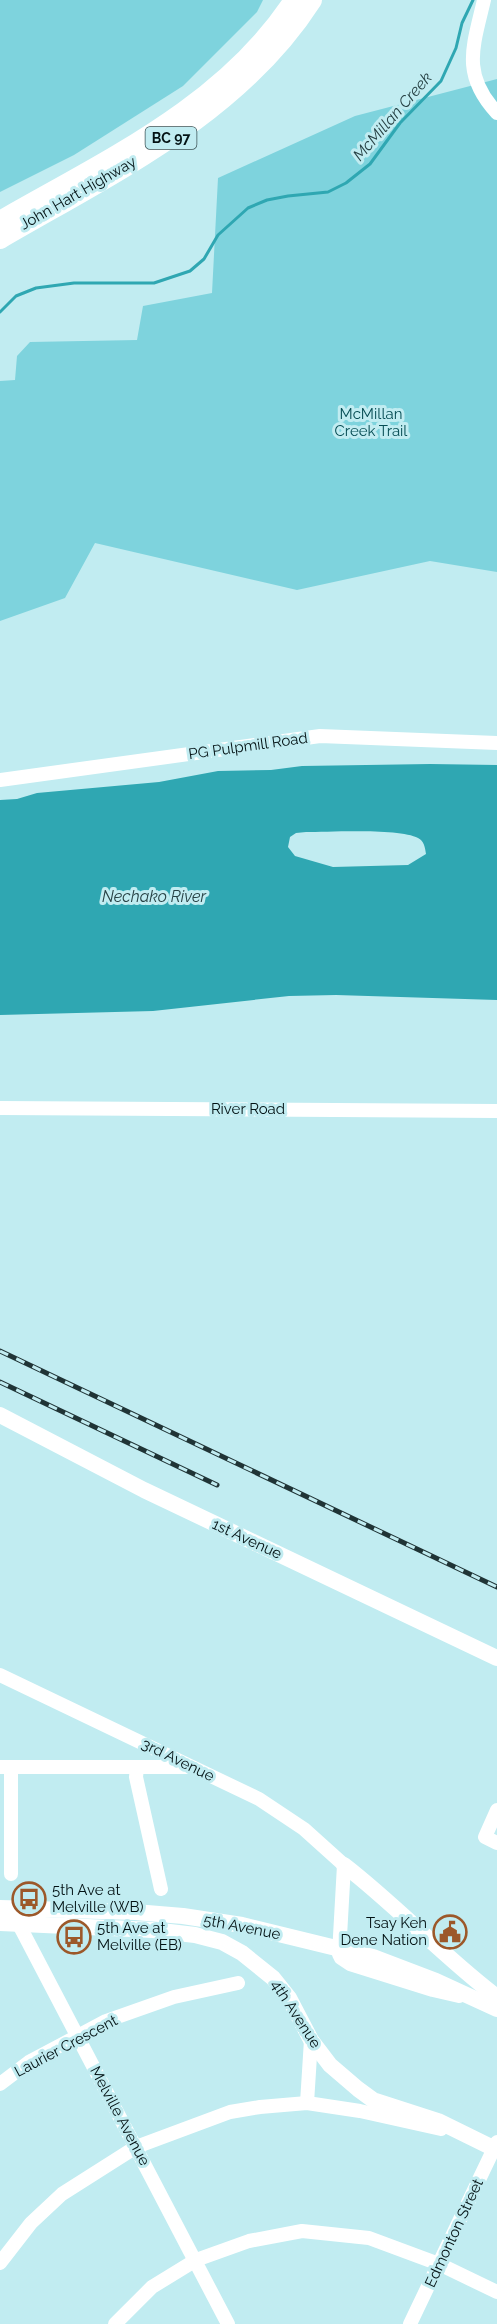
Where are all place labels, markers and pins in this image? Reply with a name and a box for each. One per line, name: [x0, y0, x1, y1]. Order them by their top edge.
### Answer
bus stop icon: 5th Ave at Melville (WB): [11, 1881, 47, 1917]
place label: 5th Ave at Melville (WB): [52, 1881, 143, 1916]
place label: Tsay Keh Dene Nation: [341, 1914, 427, 1949]
public building icon: Tsay Keh Dene Nation: [432, 1914, 468, 1950]
bus stop icon: 5th Ave at Melville (EB): [56, 1919, 92, 1955]
place label: 5th Ave at Melville (EB): [97, 1919, 182, 1954]

